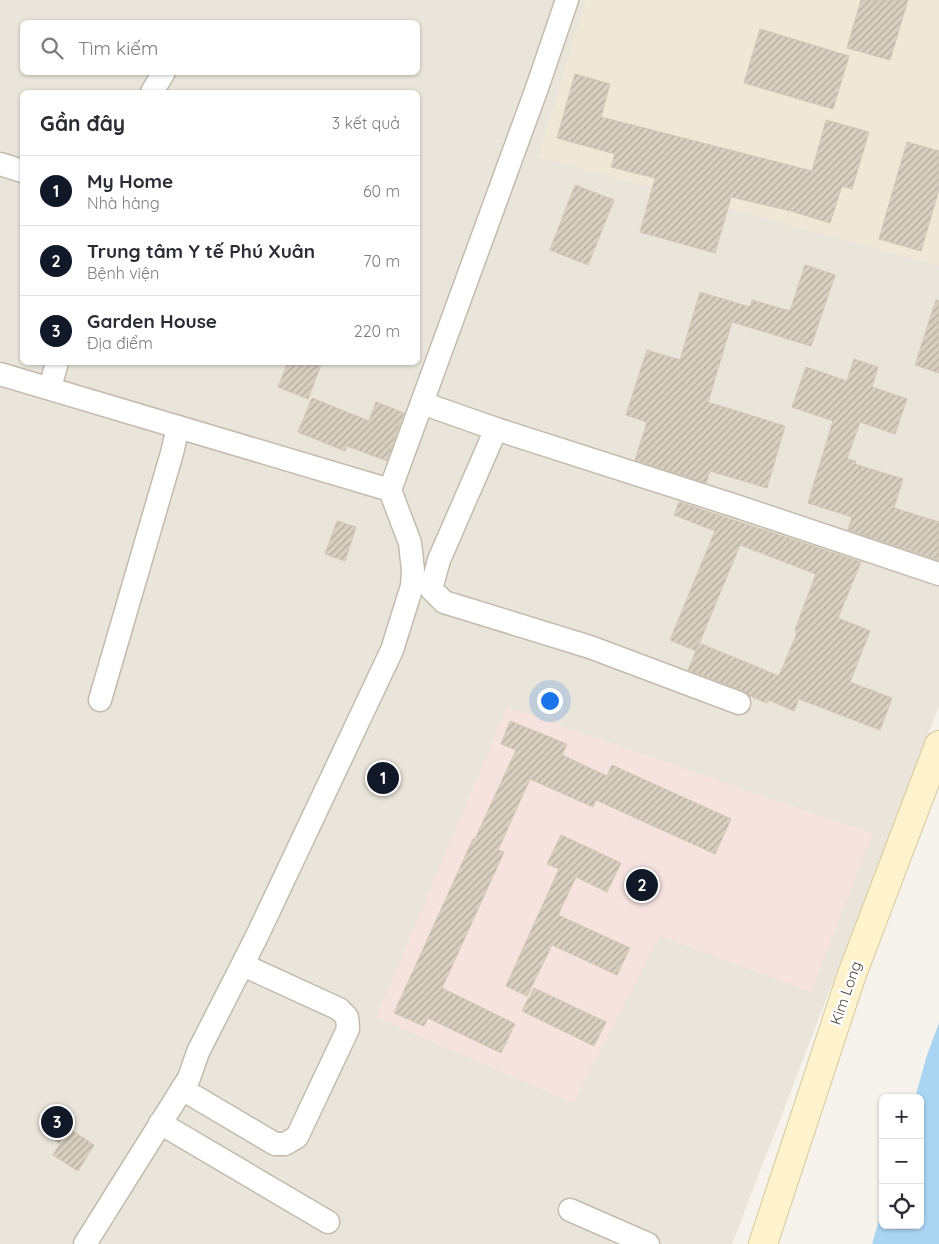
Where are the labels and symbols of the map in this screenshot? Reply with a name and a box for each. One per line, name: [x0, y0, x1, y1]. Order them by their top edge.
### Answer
your location: [537, 688, 563, 714]
pin: 1: [367, 759, 399, 797]
pin: 2: [626, 866, 658, 904]
street label: Kim Long: [826, 958, 865, 1027]
pin: 3: [41, 1103, 73, 1141]

